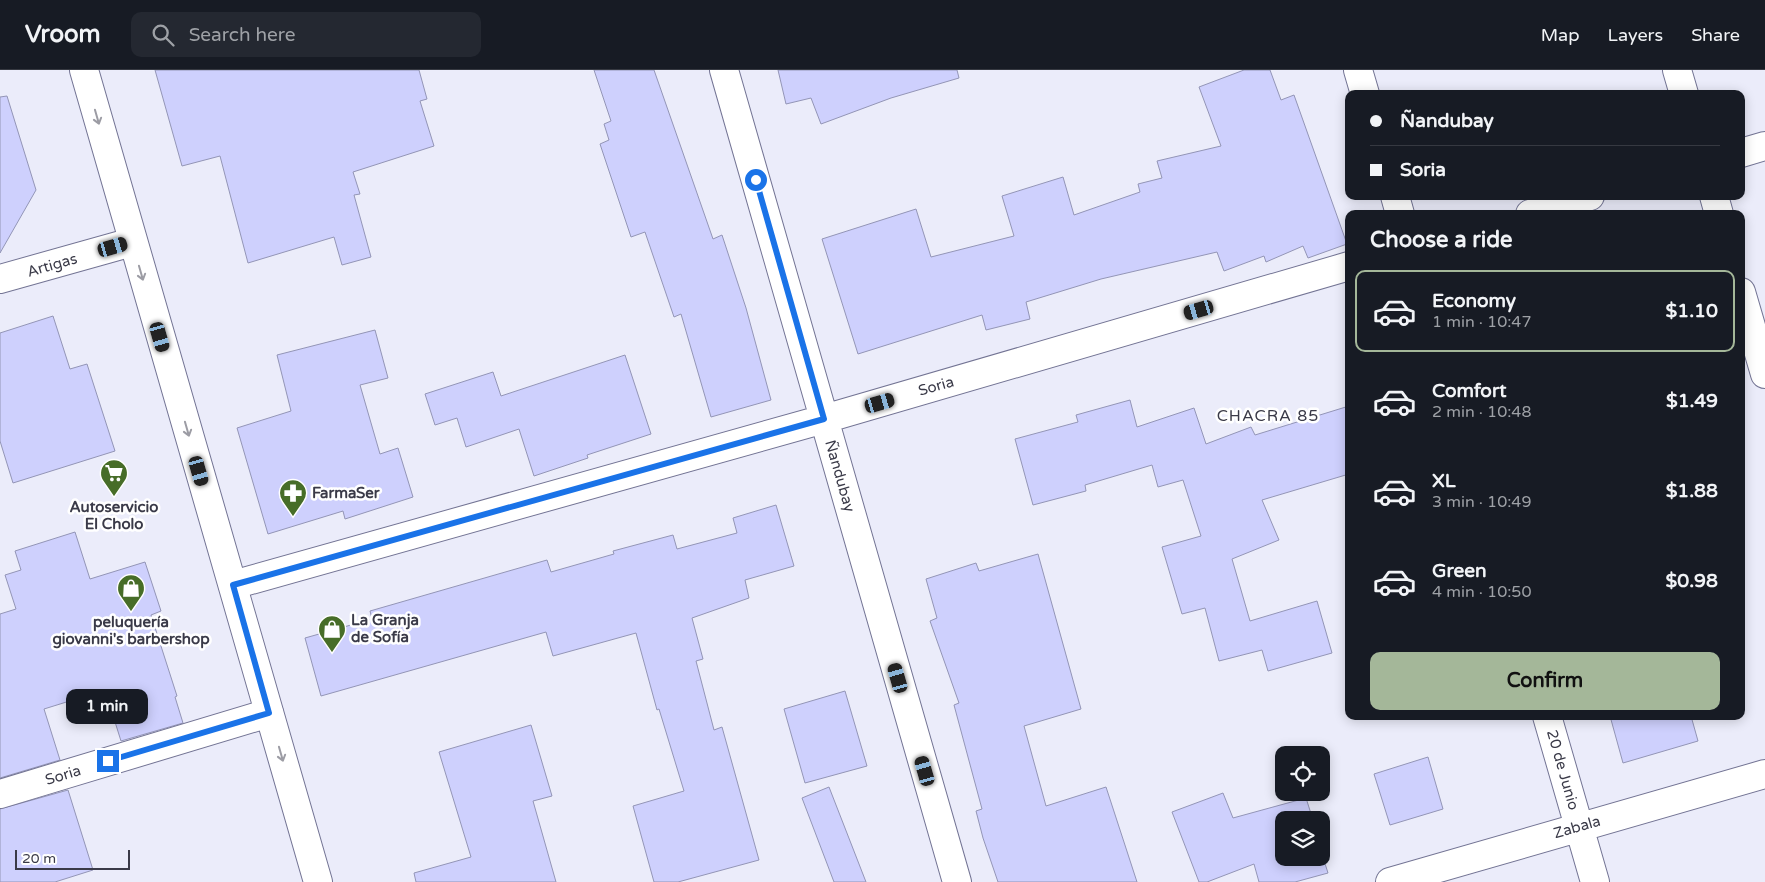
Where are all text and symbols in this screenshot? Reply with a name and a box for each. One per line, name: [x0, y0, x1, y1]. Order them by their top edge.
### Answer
search box: [131, 12, 481, 57]
text: Vroom: [25, 20, 101, 49]
icon: search: [149, 21, 177, 49]
text: Search here: [189, 24, 296, 46]
text: Map: [1541, 24, 1580, 46]
text: Layers: [1608, 24, 1663, 46]
text: Share: [1691, 24, 1740, 46]
one-way arrow: [93, 109, 103, 125]
text: Ñandubay: [1400, 110, 1494, 132]
text: Soria: [1400, 159, 1446, 181]
route start: [745, 169, 767, 191]
text: Choose a ride: [1370, 227, 1513, 253]
car: [96, 236, 129, 258]
street label: Artigas: [25, 249, 79, 281]
one-way arrow: [137, 265, 147, 281]
icon: car: [1372, 289, 1417, 334]
text: Economy: [1432, 290, 1516, 312]
car: [1182, 299, 1215, 321]
text: $1.10: [1666, 300, 1718, 322]
text: 1 min · 10:47: [1432, 312, 1531, 332]
car: [148, 321, 171, 353]
street label: Soria: [916, 372, 956, 400]
icon: car: [1372, 379, 1417, 424]
text: Comfort: [1432, 380, 1506, 402]
text: $1.49: [1666, 390, 1718, 412]
car: [863, 392, 896, 414]
text: 2 min · 10:48: [1432, 402, 1531, 422]
district label: CHACRA 85: [1217, 406, 1319, 426]
one-way arrow: [183, 421, 192, 437]
street label: Ñandubay: [821, 438, 859, 514]
car: [187, 455, 210, 487]
supermarket icon: Autoservicio El Cholo: [99, 458, 129, 497]
icon: car: [1372, 469, 1417, 514]
text: XL: [1432, 470, 1456, 492]
pharmacy icon: FarmaSer: [278, 478, 308, 517]
text: $1.88: [1666, 480, 1718, 502]
place label: FarmaSer: [312, 484, 380, 502]
text: 3 min · 10:49: [1432, 492, 1531, 512]
place label: Autoservicio El Cholo: [70, 498, 158, 533]
icon: car: [1372, 559, 1417, 604]
text: Green: [1432, 560, 1486, 582]
text: $0.98: [1666, 570, 1718, 592]
shop icon: peluquería giovanni's barbershop: [116, 573, 146, 612]
text: 4 min · 10:50: [1432, 582, 1531, 602]
place label: La Granja de Sofía: [351, 611, 419, 646]
place label: peluquería giovanni's barbershop: [52, 613, 210, 649]
shop icon: La Granja de Sofía: [317, 614, 347, 653]
button: Confirm: [1370, 652, 1720, 710]
car: [886, 662, 909, 694]
callout: 1 min: [67, 688, 149, 724]
text: 1 min: [86, 696, 128, 716]
street label: 20 de Junio: [1543, 728, 1583, 812]
one-way arrow: [276, 745, 286, 761]
map controls: [1275, 746, 1330, 866]
button: locate: [1275, 746, 1330, 801]
route end: [97, 750, 119, 772]
car: [913, 755, 936, 787]
street label: Soria: [43, 761, 83, 789]
button: layers: [1275, 811, 1330, 866]
street label: Zabala: [1551, 812, 1603, 842]
scale bar: [15, 847, 130, 870]
text: 20 m: [22, 850, 56, 867]

